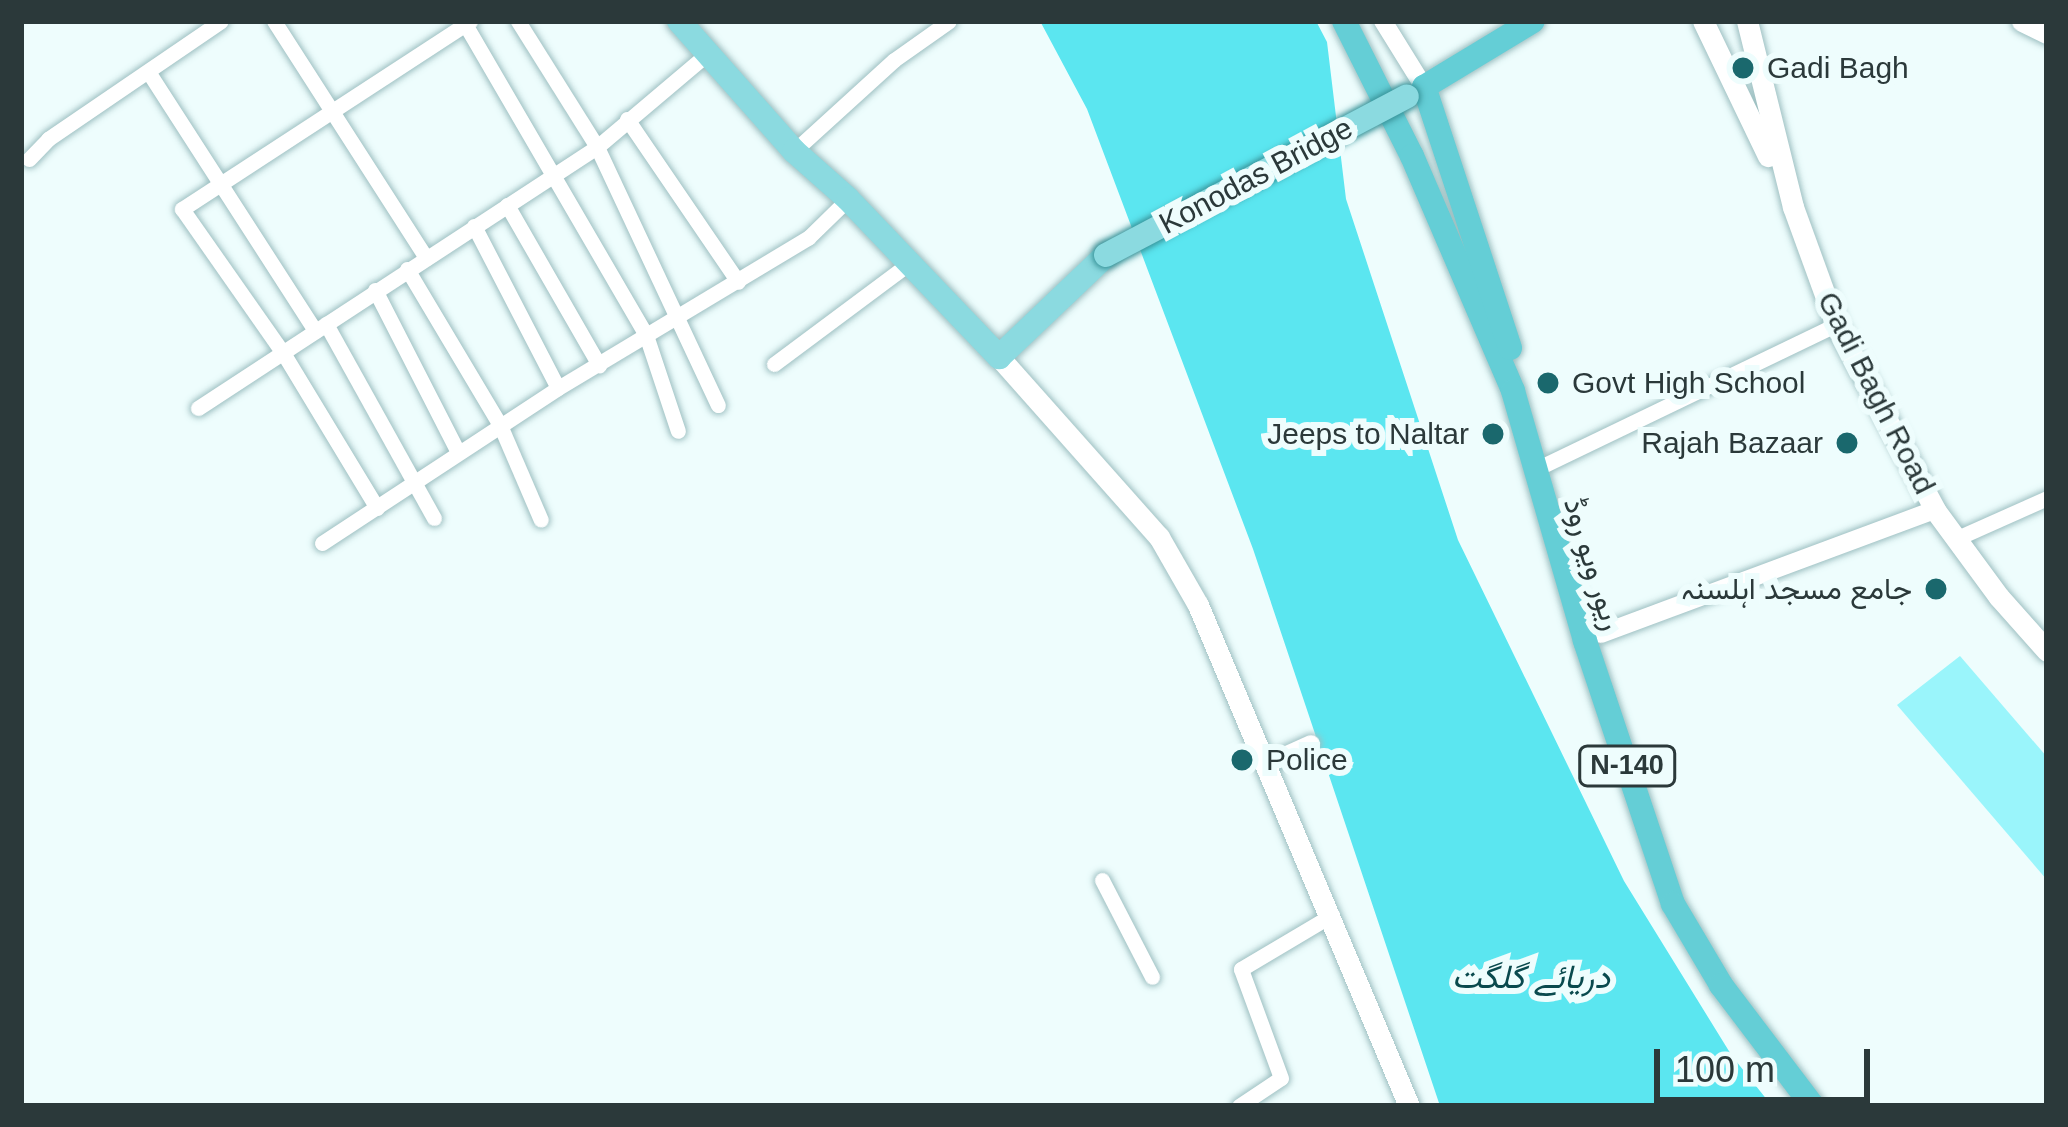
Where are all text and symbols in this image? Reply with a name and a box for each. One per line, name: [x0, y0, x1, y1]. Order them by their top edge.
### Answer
place label: Gadi Bagh: [1767, 50, 1909, 86]
marker: Gadi Bagh: [1730, 55, 1756, 81]
street label: Konodas Bridge: [1153, 110, 1359, 242]
street label: Gadi Bagh Road: [1810, 286, 1942, 500]
place label: Govt High School: [1572, 365, 1805, 401]
marker: Govt High School: [1535, 370, 1561, 396]
place label: Jeeps to Naltar: [1267, 416, 1469, 452]
marker: Jeeps to Naltar: [1480, 421, 1506, 447]
place label: Rajah Bazaar: [1641, 425, 1823, 461]
marker: Rajah Bazaar: [1834, 430, 1860, 456]
street label: ریور ویو روڈ: [1556, 493, 1630, 635]
place label: جامع مسجد اہلسنہ: [1681, 571, 1912, 607]
marker: جامع مسجد اہلسنہ: [1923, 576, 1949, 602]
place label: Police: [1266, 742, 1348, 778]
road number: N-140: [1576, 745, 1678, 787]
marker: Police: [1229, 747, 1255, 773]
water label: دریائے گلگت: [1452, 957, 1610, 997]
scale bar: [1660, 1025, 1876, 1099]
text: 100 m: [1675, 1049, 1775, 1090]

